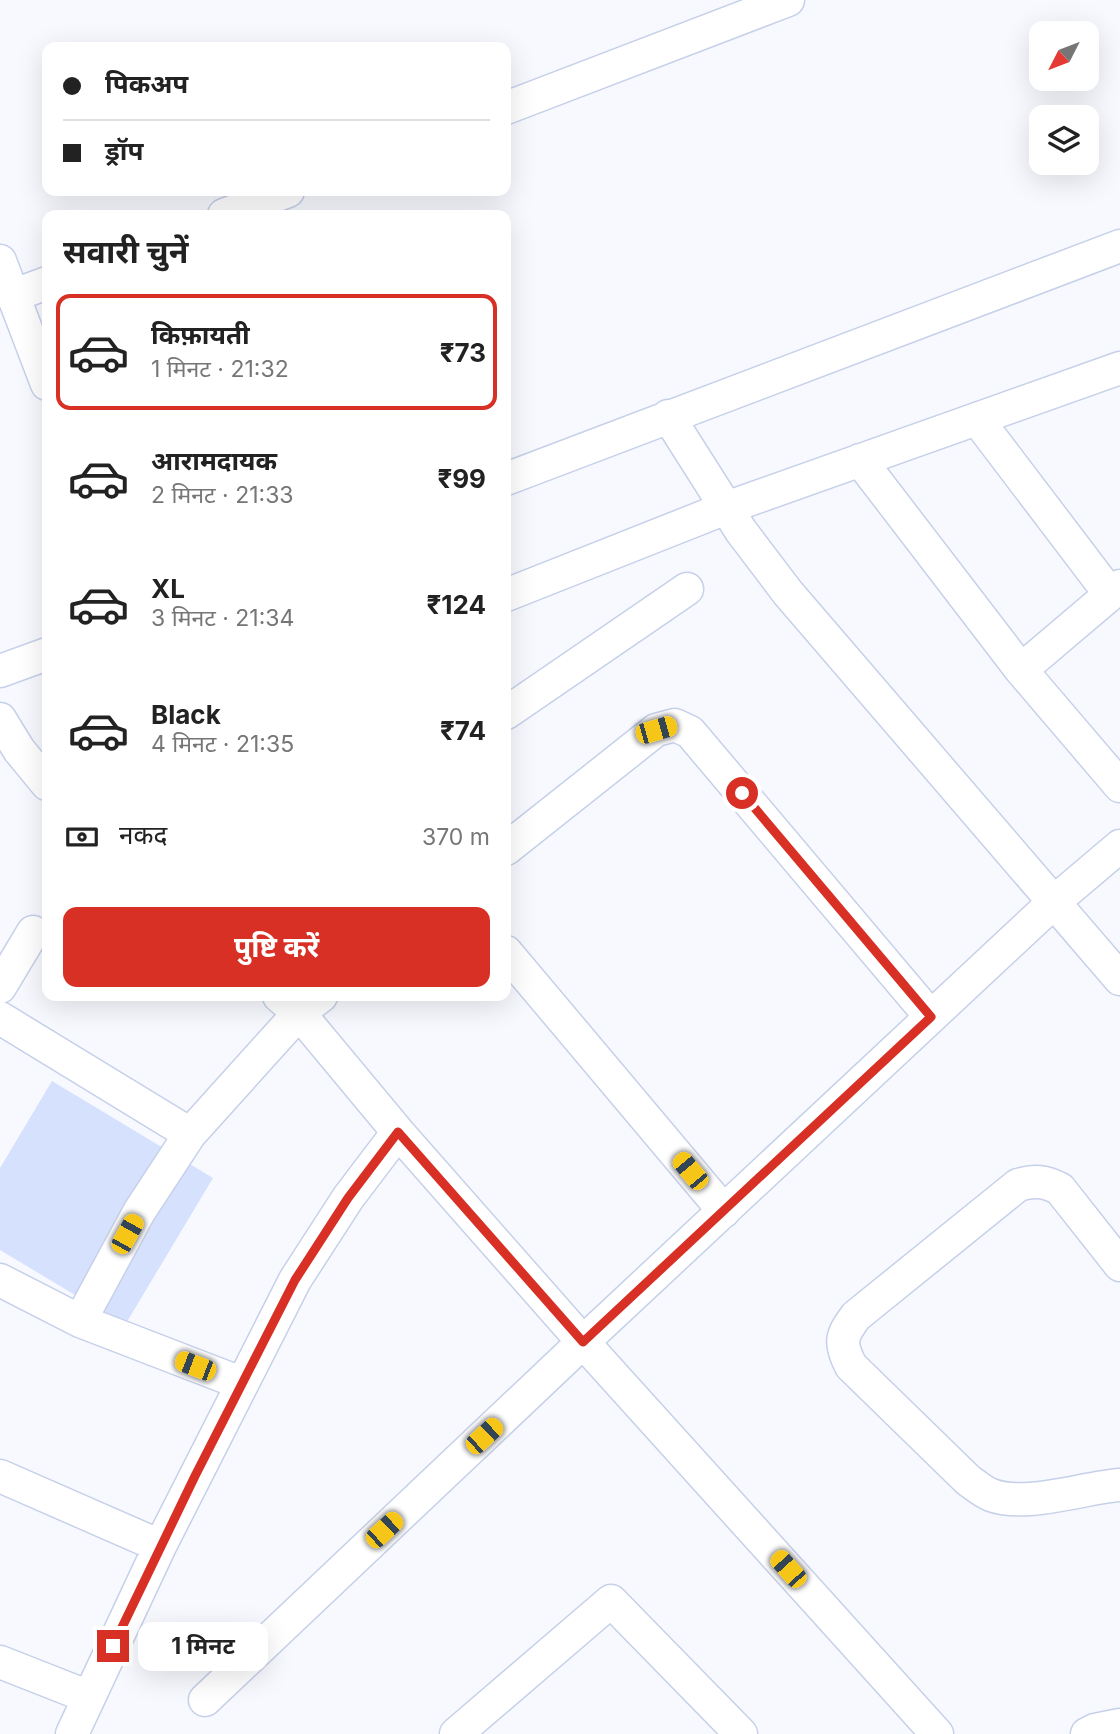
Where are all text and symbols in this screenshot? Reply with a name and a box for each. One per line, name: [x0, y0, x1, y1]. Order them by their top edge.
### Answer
north arrow: [1029, 21, 1099, 91]
map controls: [1029, 21, 1099, 175]
text: पिकअप: [105, 68, 188, 99]
button: layers: [1029, 105, 1099, 175]
text: ड्रॉप: [105, 135, 143, 166]
text: सवारी चुनें: [63, 232, 188, 271]
text: किफ़ायती: [151, 319, 250, 350]
icon: car: [67, 321, 130, 384]
text: ₹73: [440, 337, 486, 368]
text: 1 मिनट · 21:32: [151, 355, 289, 383]
text: आरामदायक: [151, 445, 277, 476]
icon: car: [67, 447, 130, 510]
text: ₹99: [437, 463, 486, 494]
text: 2 मिनट · 21:33: [151, 481, 294, 509]
icon: car: [67, 573, 130, 636]
text: XL: [151, 573, 185, 604]
text: ₹124: [426, 589, 486, 620]
text: 3 मिनट · 21:34: [151, 604, 294, 632]
icon: car: [67, 699, 130, 762]
text: Black: [151, 699, 221, 730]
car: [633, 714, 680, 746]
text: ₹74: [440, 715, 486, 746]
text: 4 मिनट · 21:35: [151, 730, 294, 758]
route start: [726, 777, 758, 809]
icon: cash: [63, 818, 101, 856]
text: नकद: [119, 819, 167, 850]
text: 370 m: [422, 823, 490, 851]
button: पुष्टि करें: [63, 907, 490, 987]
car: [669, 1148, 712, 1194]
car: [108, 1211, 147, 1257]
car: [172, 1349, 219, 1383]
car: [462, 1414, 507, 1458]
car: [362, 1508, 407, 1552]
car: [767, 1546, 810, 1592]
callout: 1 मिनट: [138, 1622, 267, 1670]
route end: [97, 1630, 129, 1662]
text: 1 मिनट: [171, 1632, 235, 1660]

